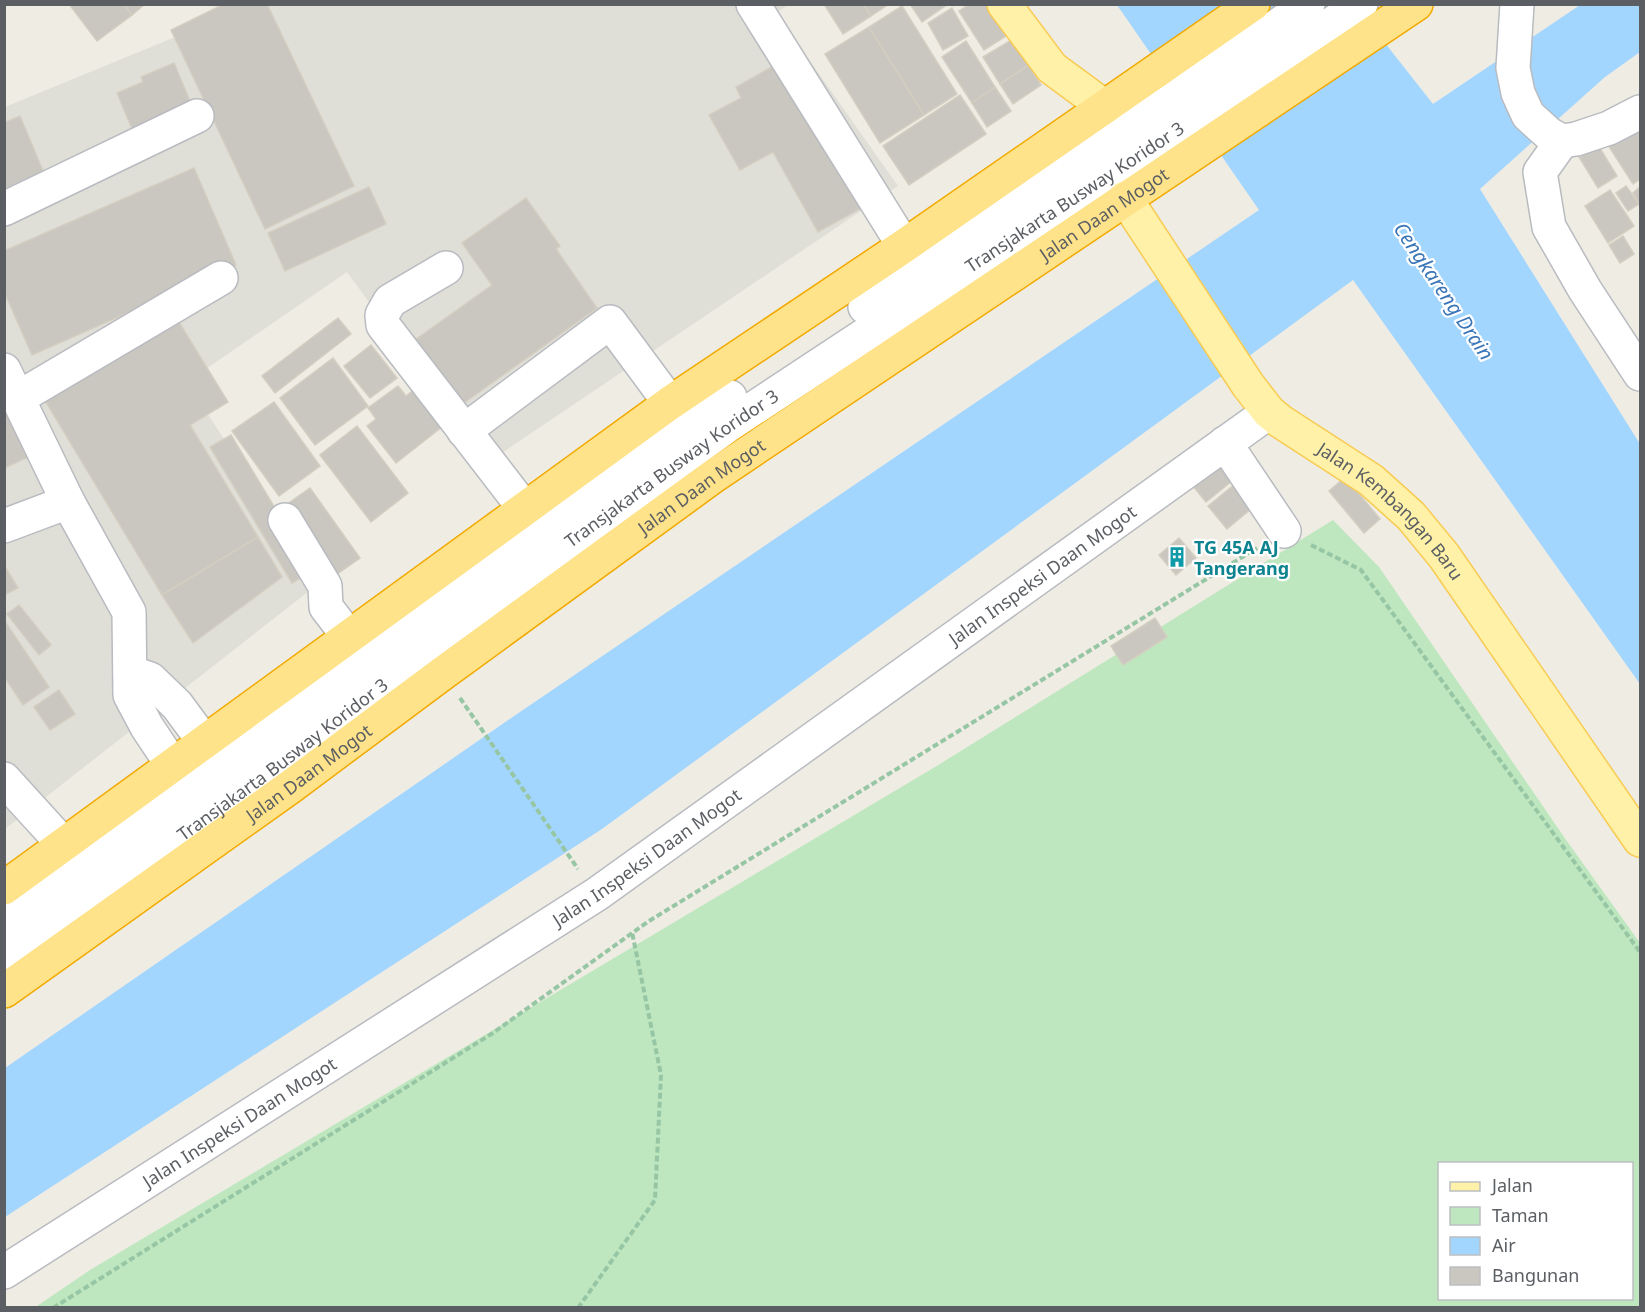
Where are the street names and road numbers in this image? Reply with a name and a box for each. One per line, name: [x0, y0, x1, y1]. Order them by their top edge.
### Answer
street label: Transjakarta Busway Koridor 3: [960, 116, 1188, 278]
street label: Jalan Daan Mogot: [1033, 162, 1173, 267]
street label: Transjakarta Busway Koridor 3: [560, 383, 783, 553]
street label: Jalan Daan Mogot: [631, 433, 770, 540]
street label: Jalan Kembangan Baru: [1311, 435, 1469, 585]
street label: Jalan Inspeksi Daan Mogot: [942, 499, 1141, 651]
street label: Transjakarta Busway Koridor 3: [172, 672, 392, 846]
street label: Jalan Daan Mogot: [239, 718, 377, 828]
street label: Jalan Inspeksi Daan Mogot: [546, 782, 746, 933]
street label: Jalan Inspeksi Daan Mogot: [136, 1051, 341, 1194]

